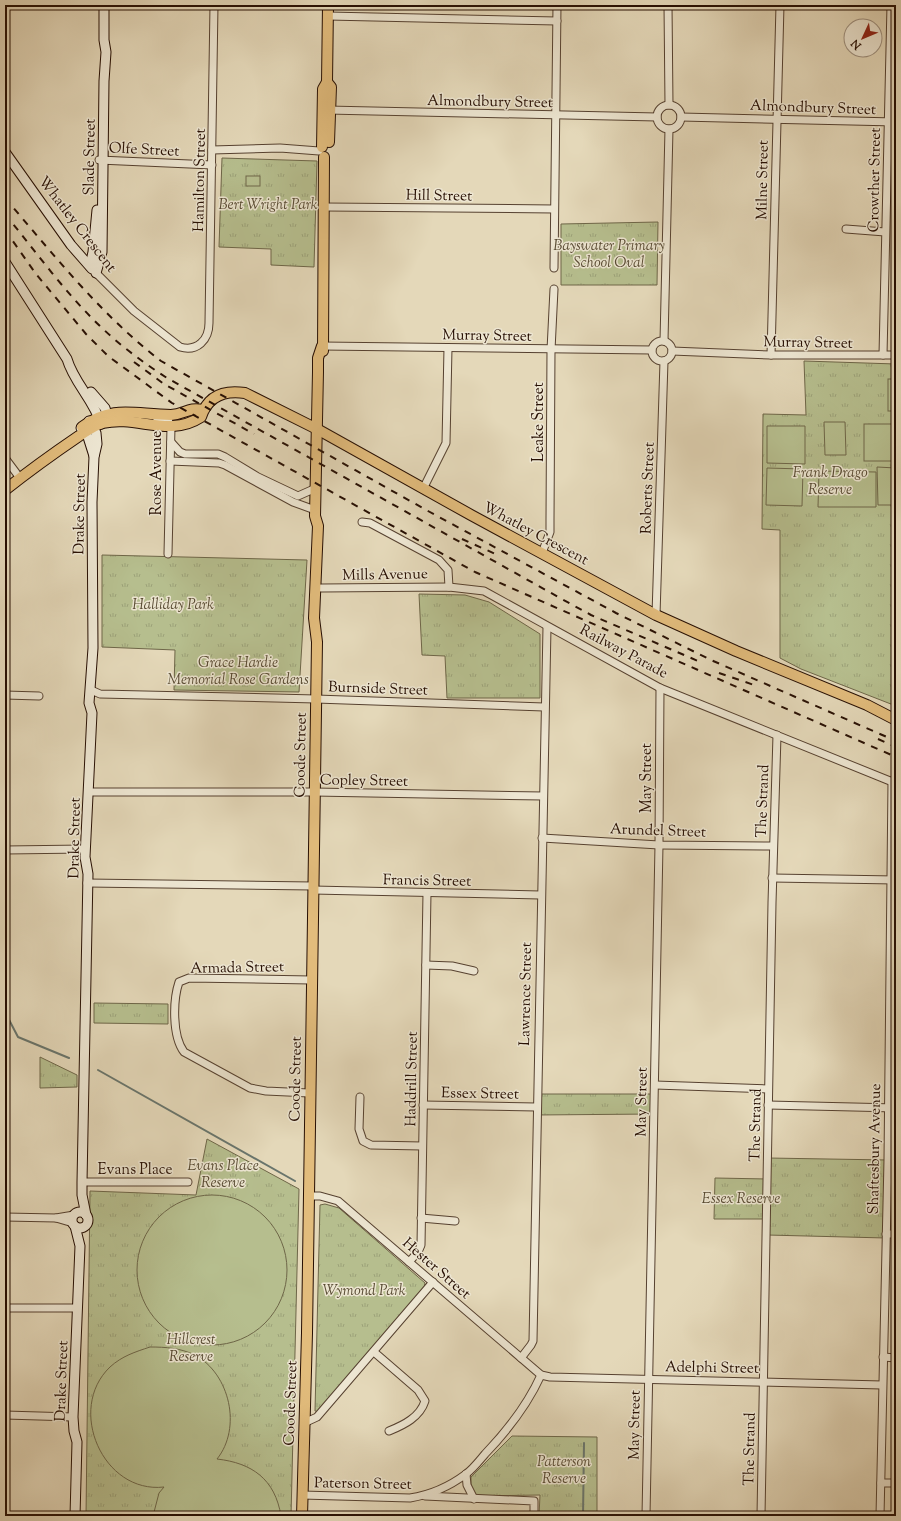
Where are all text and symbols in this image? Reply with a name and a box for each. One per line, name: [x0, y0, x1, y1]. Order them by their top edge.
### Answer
north arrow: [843, 18, 883, 58]
text: N: [848, 35, 866, 54]
street label: Almondbury Street: [427, 91, 553, 114]
street label: Almondbury Street: [750, 96, 876, 121]
street label: Slade Street: [79, 118, 102, 196]
street label: Crowther Street: [864, 127, 887, 233]
street label: Hamilton Street: [189, 128, 212, 232]
street label: Olfe Street: [108, 138, 180, 163]
street label: Milne Street: [752, 140, 775, 220]
street label: Whatley Crescent: [33, 172, 121, 277]
street label: Hill Street: [406, 185, 472, 208]
park label: Bert Wright Park: [218, 195, 318, 216]
park label: Bayswater Primary School Oval: [553, 236, 665, 274]
street label: Murray Street: [442, 325, 532, 348]
street label: Murray Street: [763, 332, 853, 355]
street label: Leake Street: [529, 382, 550, 462]
street label: Rose Avenue: [147, 431, 168, 515]
street label: Roberts Street: [636, 442, 661, 534]
park label: Frank Drago Reserve: [792, 463, 868, 501]
street label: Drake Street: [69, 473, 92, 555]
street label: Whatley Crescent: [479, 498, 592, 571]
street label: Mills Avenue: [342, 564, 428, 587]
park label: Halliday Park: [132, 595, 214, 616]
street label: Railway Parade: [575, 620, 671, 684]
park label: Grace Hardie Memorial Rose Gardens: [167, 653, 309, 691]
street label: Burnside Street: [328, 677, 428, 702]
street label: Coode Street: [290, 712, 313, 798]
street label: May Street: [637, 743, 658, 813]
street label: The Strand: [752, 764, 775, 838]
street label: Copley Street: [320, 770, 408, 793]
street label: Drake Street: [64, 797, 87, 879]
street label: Arundel Street: [610, 819, 706, 844]
street label: Francis Street: [383, 870, 471, 893]
street label: Lawrence Street: [515, 942, 538, 1046]
street label: Armada Street: [190, 957, 284, 980]
street label: Haddrill Street: [401, 1031, 424, 1127]
street label: Coode Street: [285, 1036, 308, 1122]
street label: May Street: [631, 1067, 654, 1137]
street label: Essex Street: [441, 1083, 519, 1106]
street label: Shaftesbury Avenue: [864, 1083, 887, 1215]
street label: The Strand: [745, 1088, 768, 1162]
park label: Evans Place Reserve: [187, 1156, 259, 1194]
street label: Evans Place: [98, 1160, 172, 1181]
park label: Essex Reserve: [702, 1189, 780, 1210]
street label: Hester Street: [397, 1234, 475, 1305]
park label: Wymond Park: [322, 1281, 406, 1302]
park label: Hillcrest Reserve: [166, 1330, 216, 1368]
street label: Drake Street: [51, 1340, 74, 1422]
street label: Adelphi Street: [665, 1357, 759, 1380]
street label: Coode Street: [280, 1360, 303, 1446]
street label: May Street: [624, 1390, 647, 1460]
street label: The Strand: [739, 1412, 762, 1486]
park label: Patterson Reserve: [537, 1452, 591, 1490]
street label: Paterson Street: [314, 1473, 412, 1496]

